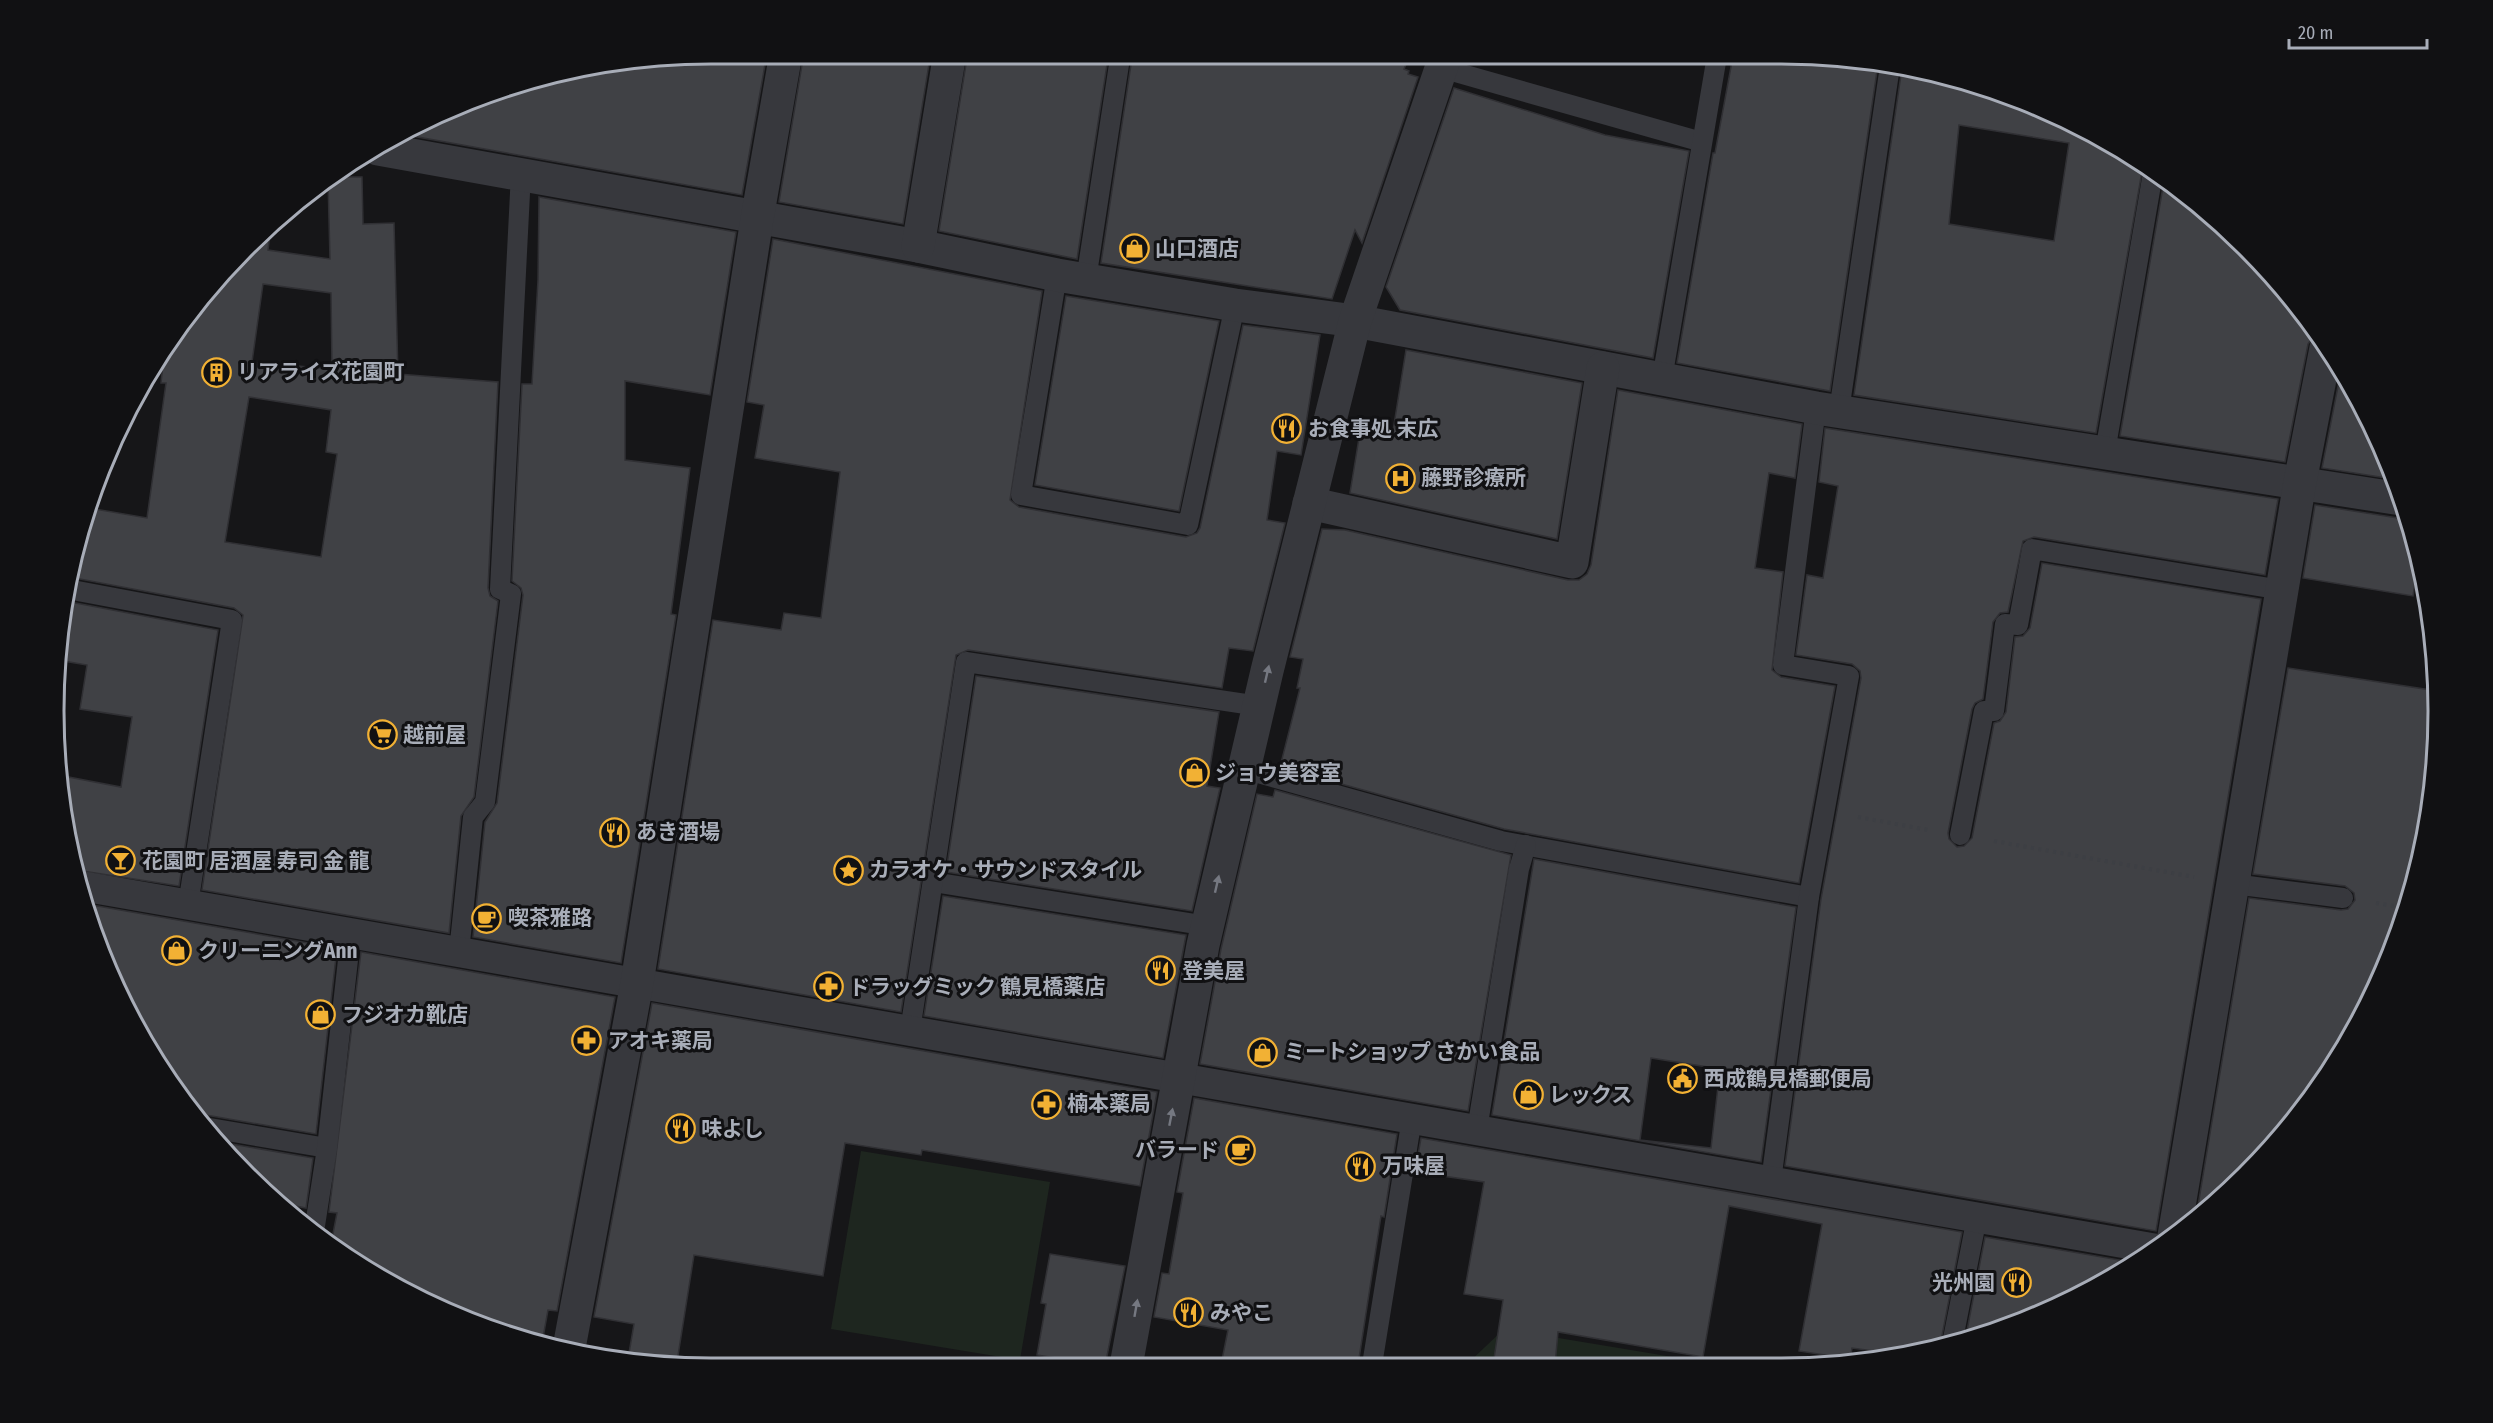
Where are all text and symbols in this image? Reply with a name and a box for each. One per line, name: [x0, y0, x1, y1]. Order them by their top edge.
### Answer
scale bar: [2289, 12, 2427, 50]
text: 20 m: [2298, 22, 2333, 44]
shop icon: 山口酒店: [1118, 233, 1150, 265]
place label: 山口酒店: [1155, 236, 1239, 262]
building icon: リアライズ花園町: [200, 356, 232, 388]
place label: リアライズ花園町: [237, 359, 404, 385]
restaurant icon: お食事処 末広: [1271, 413, 1303, 445]
place label: お食事処 末広: [1308, 416, 1438, 442]
hospital icon: 藤野診療所: [1384, 462, 1416, 494]
place label: 藤野診療所: [1421, 465, 1526, 491]
one-way arrow: [1262, 665, 1272, 683]
supermarket icon: 越前屋: [366, 719, 398, 751]
place label: 越前屋: [403, 722, 466, 748]
shop icon: ジョウ美容室: [1178, 757, 1210, 789]
place label: ジョウ美容室: [1215, 760, 1341, 786]
restaurant icon: あき酒場: [599, 816, 631, 848]
place label: あき酒場: [636, 819, 720, 845]
bar icon: 花園町 居酒屋 寿司 金 龍: [105, 845, 137, 877]
place label: 花園町 居酒屋 寿司 金 龍: [142, 848, 369, 874]
place icon: カラオケ・サウンドスタイル: [832, 854, 864, 886]
place label: カラオケ・サウンドスタイル: [869, 857, 1142, 883]
one-way arrow: [1213, 875, 1223, 893]
cafe icon: 喫茶雅路: [471, 902, 503, 934]
place label: 喫茶雅路: [508, 905, 592, 931]
shop icon: クリーニングAnn: [161, 935, 193, 967]
place label: クリーニングAnn: [198, 938, 357, 964]
restaurant icon: 登美屋: [1145, 955, 1177, 987]
place label: 登美屋: [1182, 958, 1245, 984]
pharmacy icon: ドラッグミック 鶴見橋薬店: [812, 971, 844, 1003]
place label: ドラッグミック 鶴見橋薬店: [849, 974, 1105, 1000]
shop icon: フジオカ靴店: [305, 999, 337, 1031]
place label: フジオカ靴店: [342, 1002, 468, 1028]
pharmacy icon: アオキ薬局: [571, 1025, 603, 1057]
place label: アオキ薬局: [608, 1028, 713, 1054]
shop icon: ミートショップ さかい食品: [1247, 1036, 1279, 1068]
place label: ミートショップ さかい食品: [1284, 1039, 1540, 1065]
public building icon: 西成鶴見橋郵便局: [1667, 1063, 1699, 1095]
place label: 西成鶴見橋郵便局: [1704, 1066, 1872, 1092]
shop icon: レックス: [1512, 1079, 1544, 1111]
place label: レックス: [1549, 1082, 1632, 1108]
pharmacy icon: 楠本薬局: [1030, 1088, 1062, 1120]
place label: 楠本薬局: [1067, 1091, 1151, 1117]
one-way arrow: [1167, 1107, 1176, 1126]
restaurant icon: 味よし: [664, 1113, 696, 1145]
place label: 味よし: [701, 1116, 764, 1142]
cafe icon: バラード: [1224, 1134, 1256, 1166]
place label: バラード: [1135, 1137, 1219, 1163]
restaurant icon: 万味屋: [1345, 1150, 1377, 1182]
place label: 万味屋: [1382, 1153, 1445, 1179]
restaurant icon: 光州園: [2000, 1267, 2032, 1299]
place label: 光州園: [1932, 1270, 1995, 1296]
restaurant icon: みやこ: [1173, 1297, 1205, 1329]
one-way arrow: [1132, 1299, 1141, 1318]
place label: みやこ: [1210, 1300, 1273, 1326]

